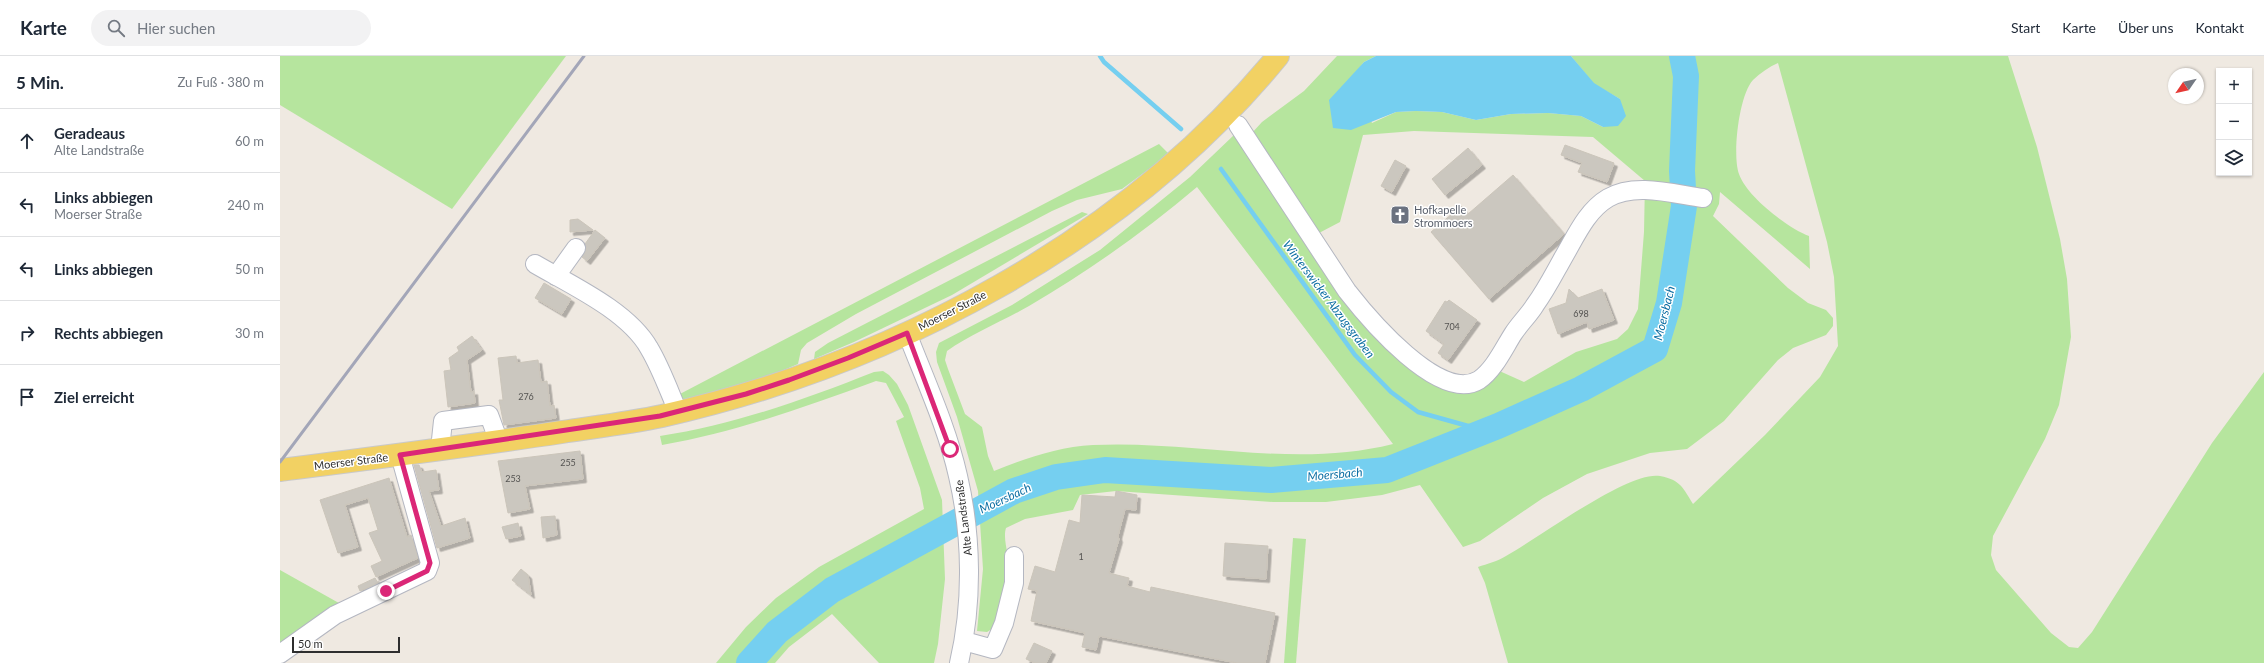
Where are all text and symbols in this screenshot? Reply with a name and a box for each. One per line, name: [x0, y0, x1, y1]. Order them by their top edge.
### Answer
search box: [91, 10, 371, 46]
text: Karte: [20, 16, 67, 39]
icon: search: [105, 17, 127, 39]
text: Hier suchen: [137, 19, 215, 37]
text: Start: [2011, 19, 2040, 36]
text: Karte: [2062, 19, 2096, 36]
text: Über uns: [2118, 19, 2173, 36]
text: Kontakt: [2195, 19, 2244, 36]
north arrow: [2168, 68, 2204, 104]
map controls: [2216, 68, 2252, 176]
button: +: [2216, 68, 2252, 104]
text: 5 Min.: [16, 72, 64, 93]
text: Zu Fuß · 380 m: [178, 74, 264, 90]
button: −: [2216, 104, 2252, 140]
text: Geradeaus: [54, 124, 125, 142]
icon: ahead: [16, 130, 38, 152]
text: 60 m: [235, 133, 264, 149]
button: layers: [2216, 140, 2252, 176]
text: Alte Landstraße: [54, 142, 144, 158]
text: Links abbiegen: [54, 188, 153, 206]
icon: left: [16, 194, 38, 216]
text: 240 m: [227, 197, 264, 213]
place label: Hofkapelle Strommoers: [1414, 203, 1473, 229]
church icon: Hofkapelle Strommoers: [1389, 204, 1411, 226]
text: Moerser Straße: [54, 206, 142, 222]
water label: Winterswicker Abzugsgraben: [1280, 237, 1378, 361]
icon: left: [16, 258, 38, 280]
text: Links abbiegen: [54, 260, 153, 278]
text: 50 m: [235, 261, 264, 277]
water label: Moersbach: [1650, 284, 1678, 342]
street label: Moerser Straße: [916, 287, 988, 333]
house number: 698: [1573, 308, 1589, 319]
house number: 704: [1444, 321, 1460, 332]
icon: right: [16, 322, 38, 344]
text: Rechts abbiegen: [54, 324, 163, 342]
text: 30 m: [235, 325, 264, 341]
icon: arrive: [16, 386, 38, 408]
text: Ziel erreicht: [54, 388, 134, 406]
house number: 276: [518, 391, 534, 402]
route start: [941, 440, 959, 458]
street label: Moerser Straße: [313, 450, 389, 472]
house number: 255: [560, 457, 576, 468]
water label: Moersbach: [1307, 464, 1363, 484]
house number: 253: [505, 473, 521, 484]
street label: Alte Landstraße: [952, 479, 974, 557]
water label: Moersbach: [977, 480, 1033, 516]
house number: 1: [1078, 551, 1084, 562]
route end: [377, 582, 395, 600]
scale bar: [292, 635, 400, 654]
text: 50 m: [298, 637, 323, 650]

